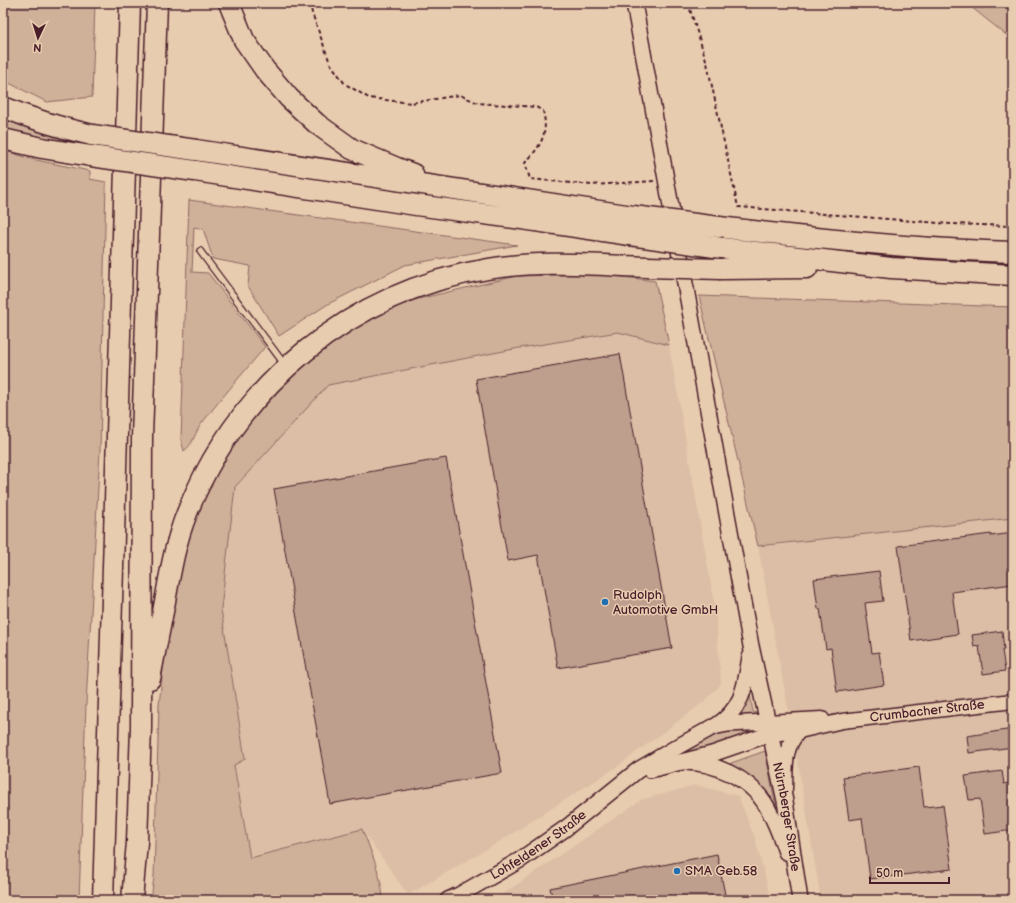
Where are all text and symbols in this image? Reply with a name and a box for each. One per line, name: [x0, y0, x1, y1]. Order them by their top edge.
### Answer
north arrow: [18, 18, 58, 58]
text: N: [33, 41, 42, 54]
place label: Rudolph Automotive GmbH: [613, 587, 718, 618]
marker: Rudolph Automotive GmbH: [600, 597, 610, 607]
street label: Crumbacher Straße: [869, 696, 986, 726]
street label: Nürnberger Straße: [769, 761, 804, 873]
street label: Lohfeldener Straße: [488, 807, 590, 883]
scale bar: [870, 859, 949, 885]
place label: SMA Geb.58: [685, 863, 758, 879]
marker: SMA Geb.58: [672, 866, 682, 876]
text: 50 m: [876, 866, 903, 881]

